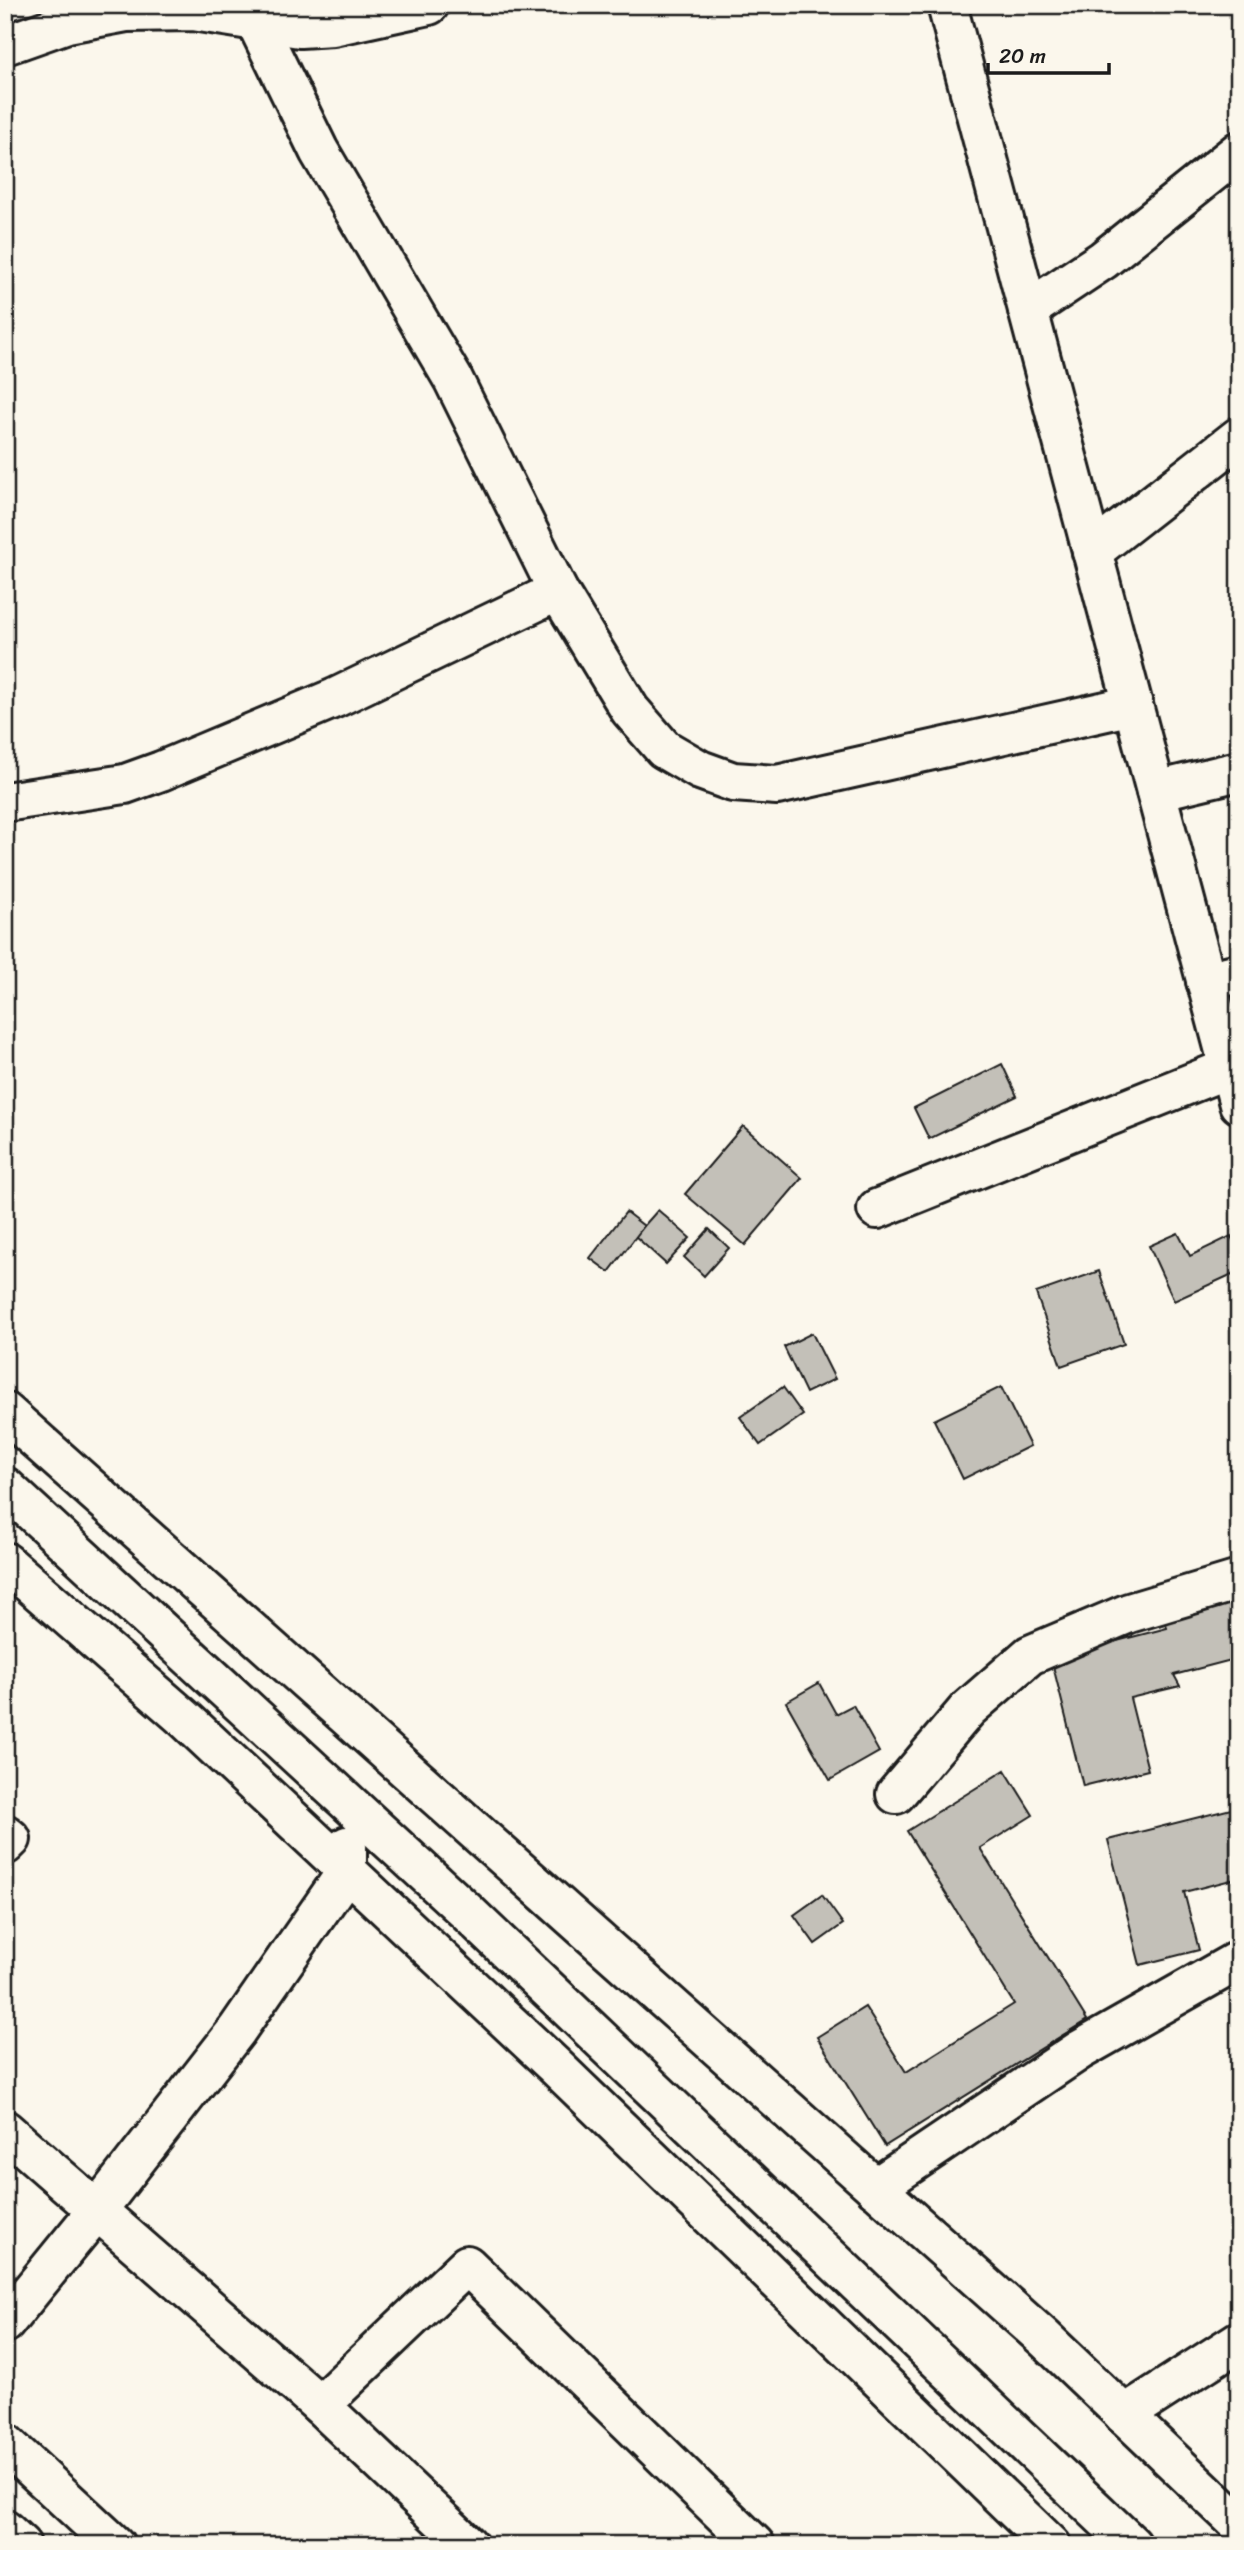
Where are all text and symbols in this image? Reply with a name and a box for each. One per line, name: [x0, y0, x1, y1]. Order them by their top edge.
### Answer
scale bar: [988, 32, 1109, 76]
text: 20 m: [999, 37, 1046, 75]

